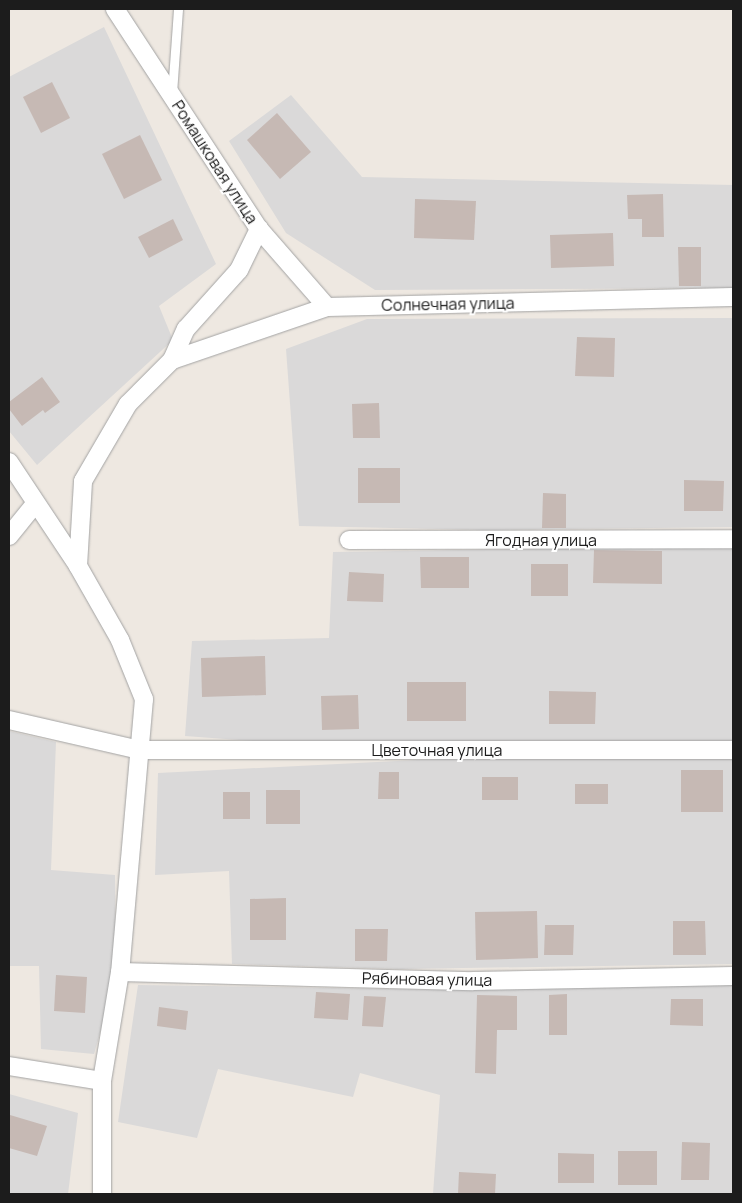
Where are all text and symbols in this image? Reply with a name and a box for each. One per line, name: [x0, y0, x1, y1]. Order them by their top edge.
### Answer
street label: Ромашковая улица: [168, 97, 262, 227]
street label: Солнечная улица: [381, 293, 515, 315]
street label: Ягодная улица: [485, 530, 597, 550]
street label: Цветочная улица: [372, 740, 502, 760]
street label: Рябиновая улица: [362, 968, 492, 990]

